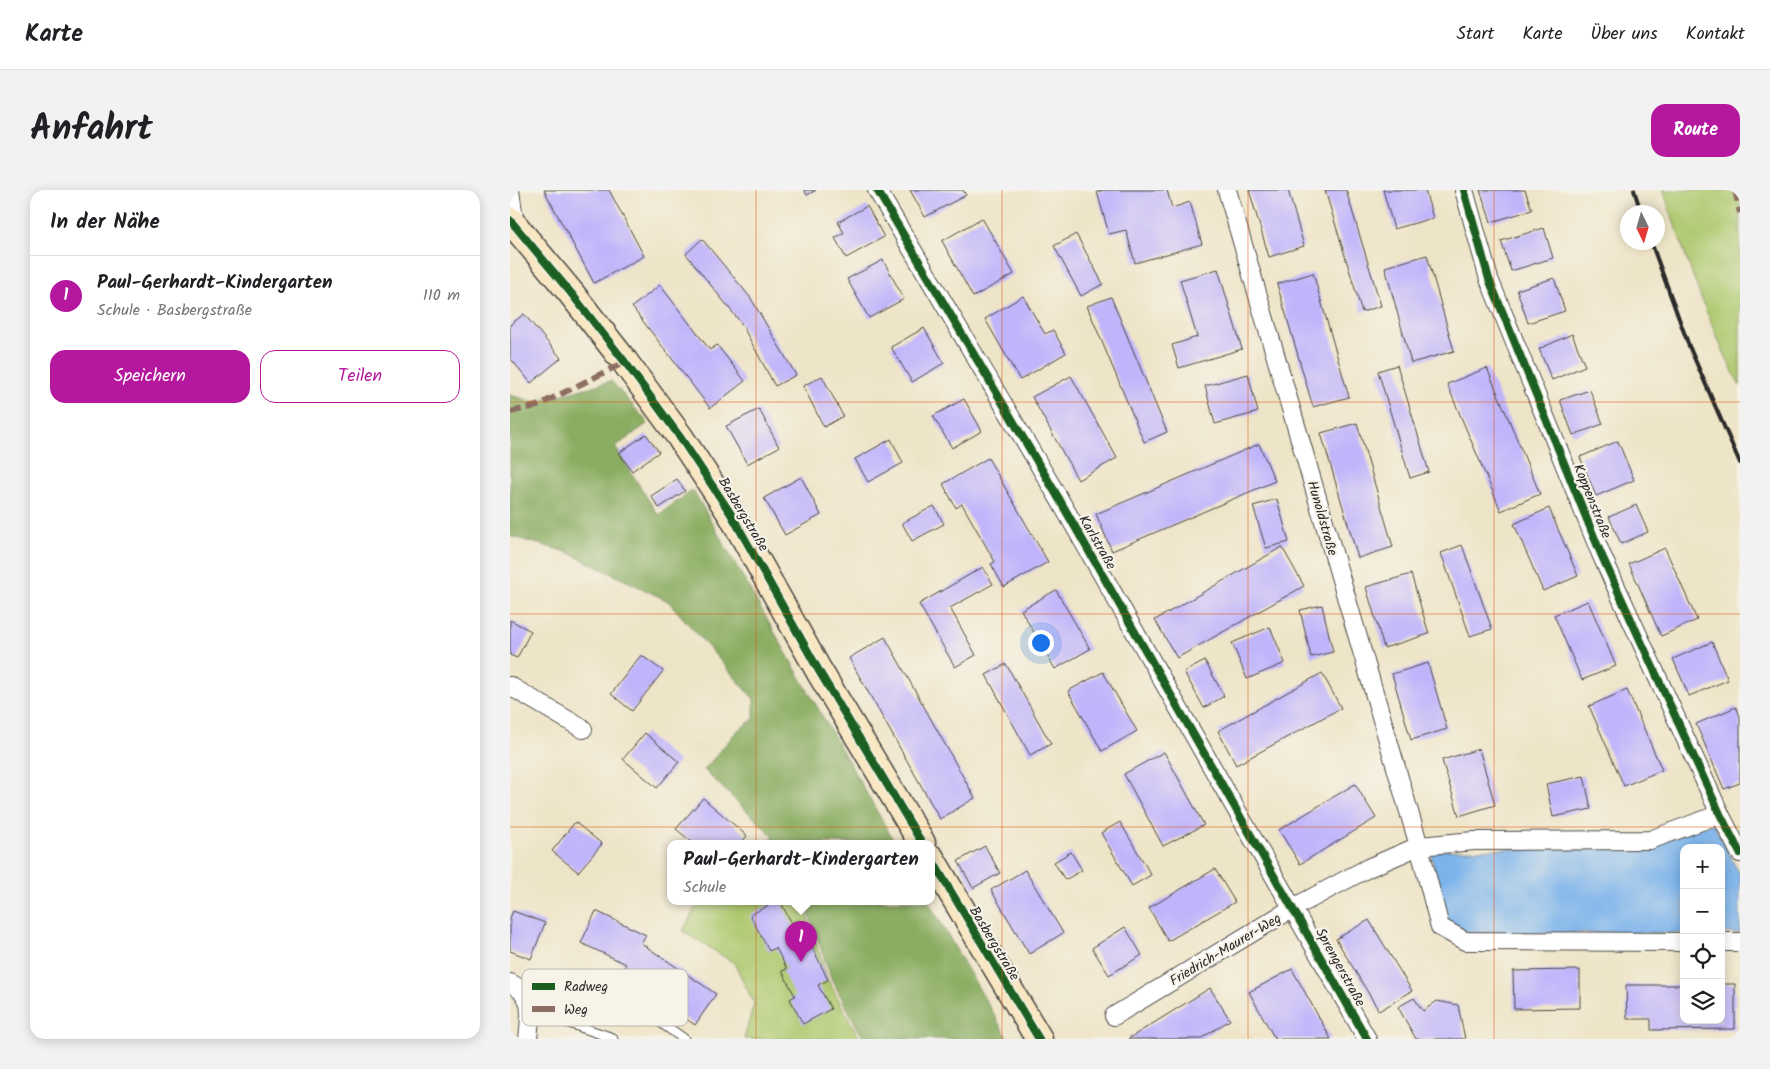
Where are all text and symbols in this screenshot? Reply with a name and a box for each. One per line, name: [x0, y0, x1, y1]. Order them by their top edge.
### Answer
text: Karte: [25, 15, 83, 54]
text: Start: [1456, 20, 1494, 49]
text: Karte: [1522, 20, 1562, 49]
text: Über uns: [1590, 20, 1658, 49]
text: Kontakt: [1686, 20, 1745, 49]
text: Anfahrt: [30, 102, 153, 158]
button: Route: [1651, 104, 1740, 157]
north arrow: [1620, 205, 1665, 250]
text: In der Nähe: [50, 206, 160, 239]
text: Paul-Gerhardt-Kindergarten: [97, 268, 333, 298]
text: 1: [64, 283, 68, 308]
text: 110 m: [423, 283, 460, 308]
text: Schule · Basbergstraße: [97, 298, 252, 323]
button: Speichern: [50, 350, 250, 403]
button: Teilen: [260, 350, 460, 403]
street label: Koppenstraße: [1567, 461, 1617, 543]
street label: Basbergstraße: [712, 473, 774, 557]
street label: Hunoldstraße: [1301, 478, 1343, 559]
street label: Karlstraße: [1073, 511, 1122, 575]
your location: [1028, 630, 1054, 656]
popup: [667, 840, 935, 905]
map controls: [1680, 844, 1725, 1024]
button: +: [1680, 844, 1725, 889]
text: Paul-Gerhardt-Kindergarten: [683, 845, 919, 875]
text: Schule: [683, 875, 726, 900]
button: −: [1680, 889, 1725, 934]
street label: Basbergstraße: [963, 902, 1025, 986]
street label: Friedrich-Maurer-Weg: [1165, 908, 1286, 992]
pin: 1: [785, 921, 817, 962]
street label: Sprengerstraße: [1309, 924, 1371, 1012]
button: locate: [1680, 934, 1725, 979]
legend: [522, 969, 688, 1026]
text: Radweg: [564, 976, 608, 998]
button: layers: [1680, 979, 1725, 1024]
text: Weg: [564, 999, 588, 1021]

